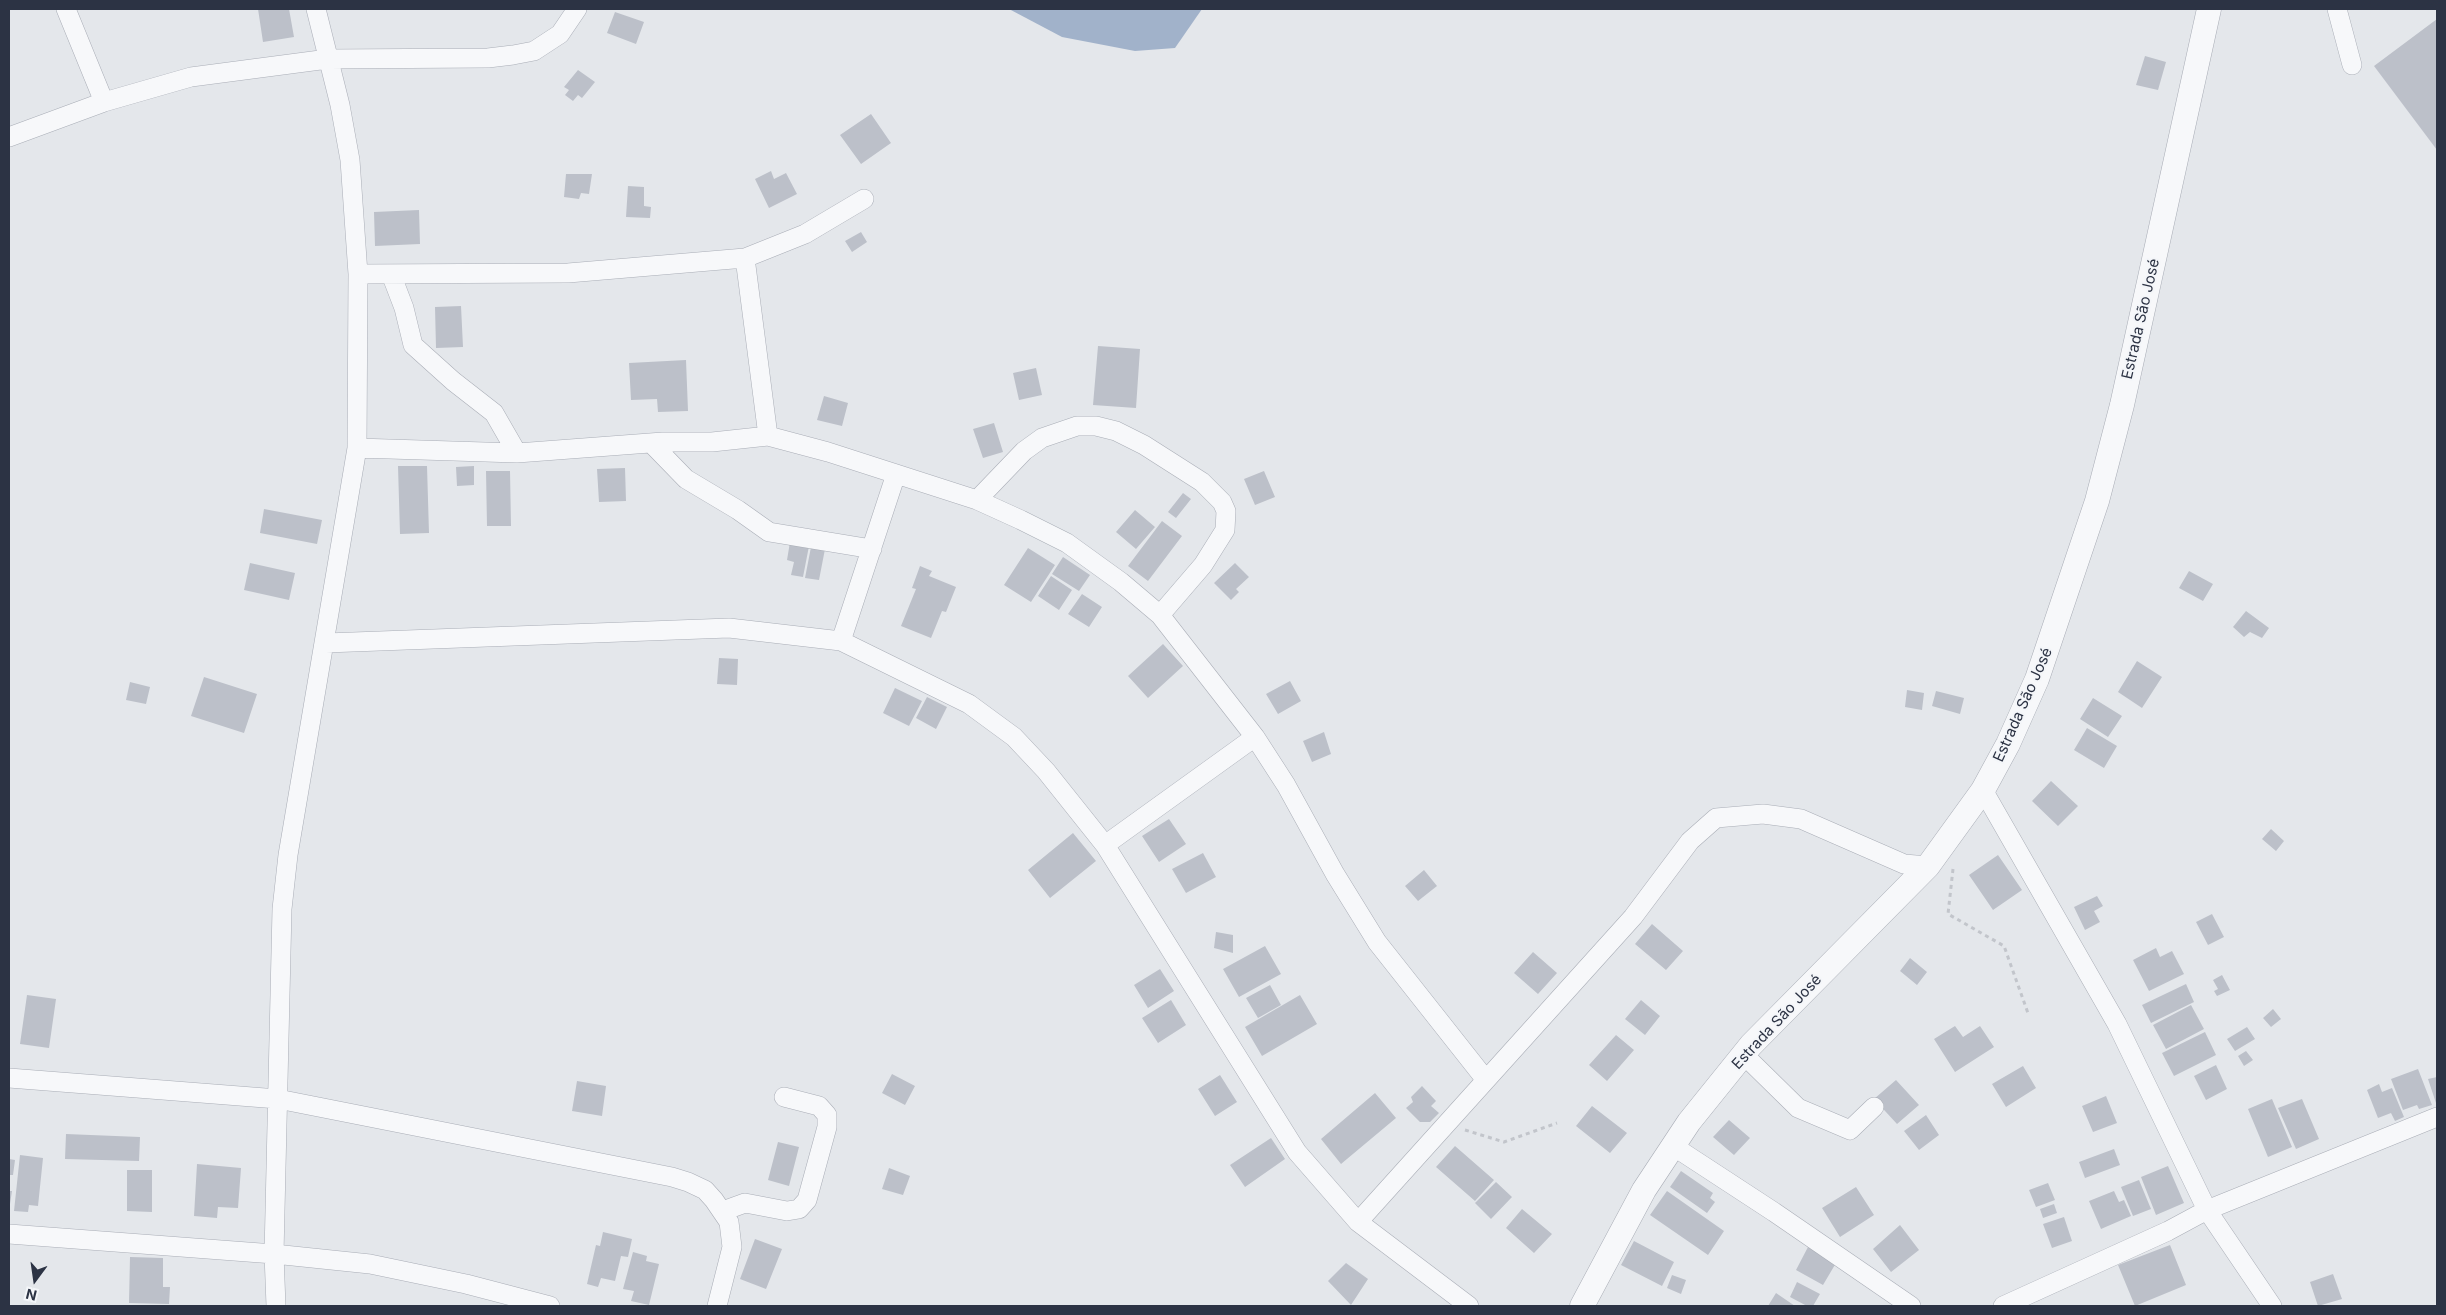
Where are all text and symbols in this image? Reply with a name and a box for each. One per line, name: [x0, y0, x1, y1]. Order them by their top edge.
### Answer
street label: Estrada São José: [2118, 257, 2164, 381]
street label: Estrada São José: [1990, 645, 2056, 765]
street label: Estrada São José: [1728, 971, 1826, 1073]
north arrow: [10, 1255, 60, 1305]
text: N: [24, 1286, 38, 1305]

